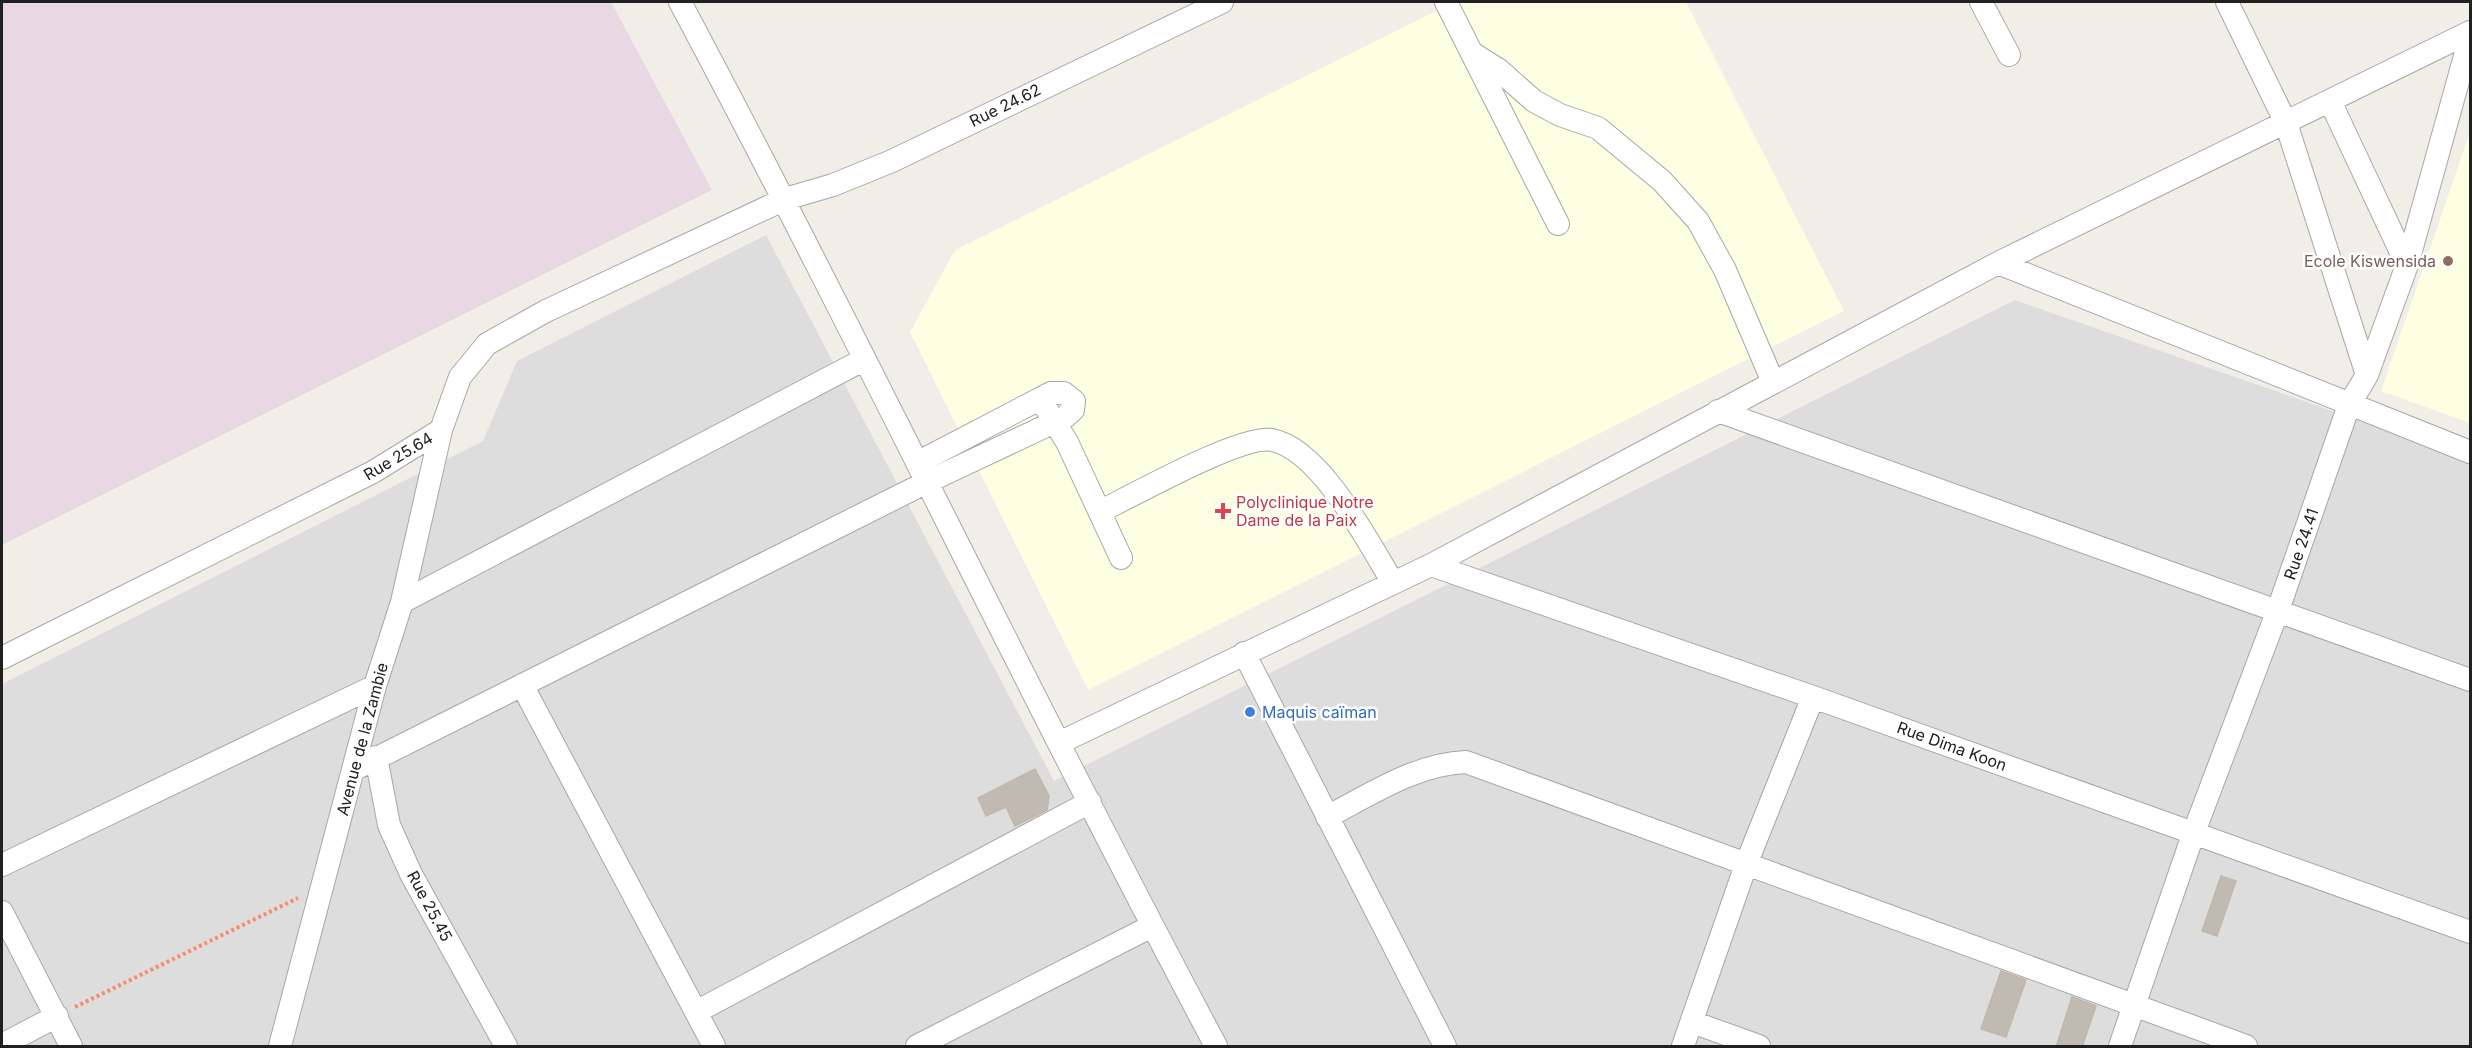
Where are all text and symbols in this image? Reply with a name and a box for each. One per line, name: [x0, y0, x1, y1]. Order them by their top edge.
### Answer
street label: Rue 24.62: [966, 79, 1044, 131]
place label: Ecole Kiswensida: [2304, 251, 2436, 271]
marker: Ecole Kiswensida: [2441, 254, 2455, 268]
street label: Rue 25.64: [360, 428, 436, 484]
place label: Polyclinique Notre Dame de la Paix: [1236, 492, 1374, 530]
marker: Polyclinique Notre Dame de la Paix: [1214, 502, 1232, 520]
street label: Rue 24.41: [2279, 506, 2323, 582]
street label: Avenue de la Zambie: [332, 660, 392, 818]
place label: Maquis caïman: [1262, 702, 1377, 722]
marker: Maquis caïman: [1243, 705, 1257, 719]
street label: Rue Dima Koon: [1894, 717, 2010, 775]
street label: Rue 25.45: [403, 867, 457, 945]

